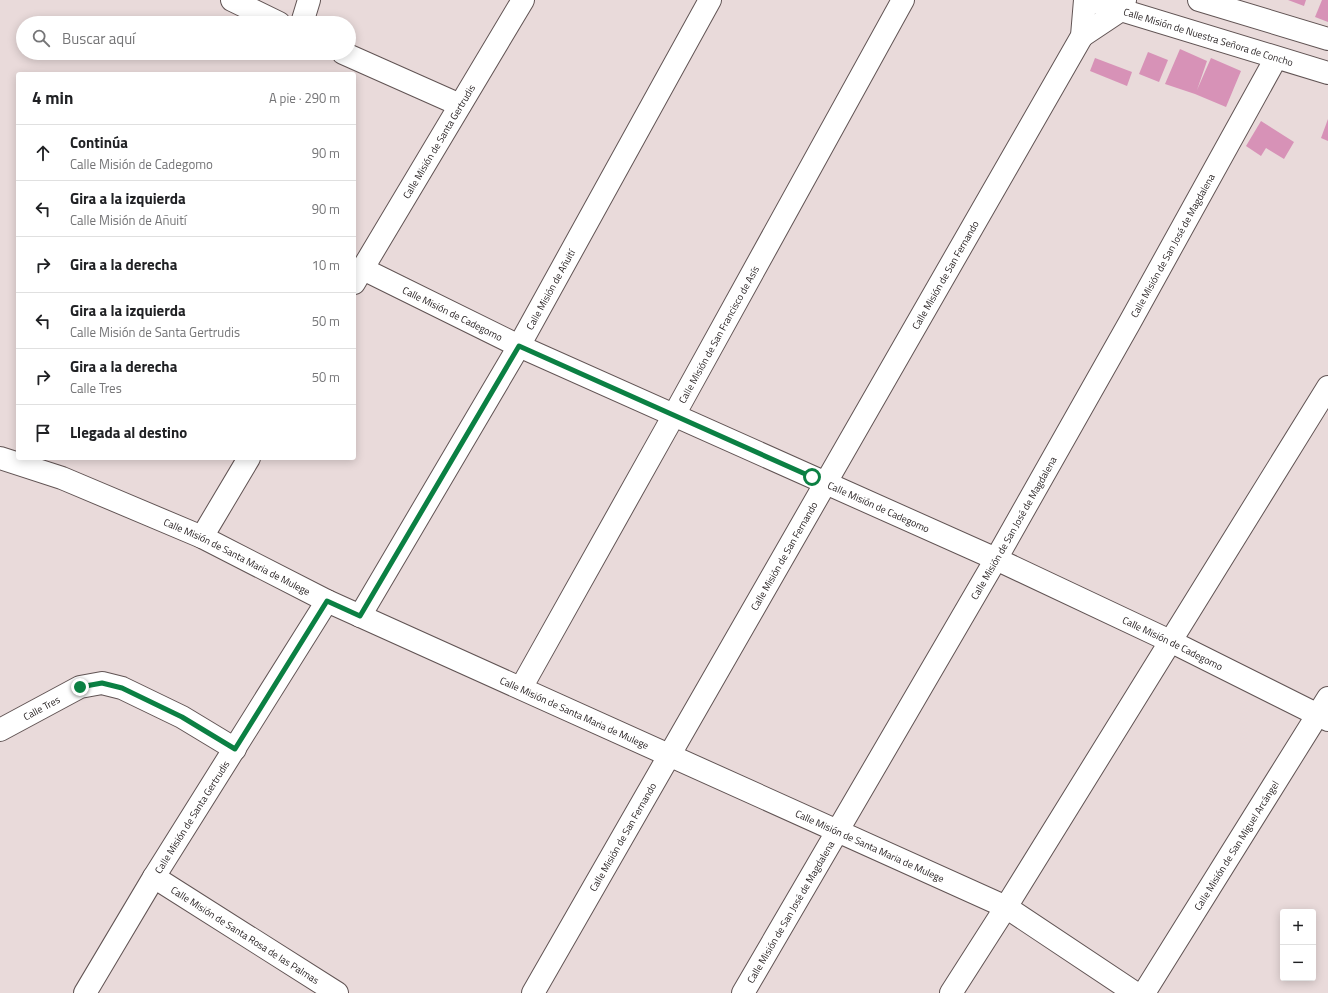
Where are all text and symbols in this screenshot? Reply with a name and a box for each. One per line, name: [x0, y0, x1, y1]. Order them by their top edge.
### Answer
street label: Calle Misión de Nuestra Señora de Concho: [1122, 4, 1295, 70]
search box: [16, 16, 356, 60]
icon: search: [30, 27, 52, 49]
text: Buscar aquí: [62, 27, 135, 50]
street label: Calle Misión de Santa Gertrudis: [399, 81, 479, 201]
text: 4 min: [32, 85, 73, 111]
text: A pie · 290 m: [269, 88, 340, 108]
text: Continúa: [70, 131, 128, 154]
icon: ahead: [32, 142, 54, 164]
text: 90 m: [312, 143, 340, 163]
text: Calle Misión de Cadegomo: [70, 154, 213, 174]
street label: Calle Misión de San José de Magdalena: [1126, 171, 1218, 320]
text: Gira a la izquierda: [70, 187, 186, 210]
icon: left: [32, 198, 54, 220]
text: 90 m: [312, 199, 340, 219]
text: Calle Misión de Añuití: [70, 210, 187, 230]
street label: Calle Misión de San Fernando: [908, 218, 982, 332]
street label: Calle Misión de Añuití: [522, 246, 579, 332]
text: Gira a la derecha: [70, 253, 177, 276]
icon: right: [32, 254, 54, 276]
text: 10 m: [312, 255, 340, 275]
street label: Calle Misión de San Francisco de Asís: [674, 263, 763, 406]
street label: Calle Misión de Cadegomo: [400, 282, 505, 344]
text: Gira a la izquierda: [70, 299, 186, 322]
icon: left: [32, 310, 54, 332]
text: 50 m: [312, 311, 340, 331]
text: Calle Misión de Santa Gertrudis: [70, 322, 240, 342]
text: Gira a la derecha: [70, 355, 177, 378]
icon: right: [32, 366, 54, 388]
text: 50 m: [312, 367, 340, 387]
text: Calle Tres: [70, 378, 122, 398]
text: Llegada al destino: [70, 421, 187, 444]
icon: arrive: [32, 422, 54, 444]
street label: Calle Misión de San José de Magdalena: [967, 454, 1060, 602]
route start: [803, 468, 821, 486]
street label: Calle Misión de Cadegomo: [825, 477, 932, 536]
street label: Calle Misión de San Fernando: [747, 499, 821, 613]
street label: Calle Misión de Santa Maria de Mulege: [161, 514, 313, 599]
street label: Calle Misión de Cadegomo: [1120, 612, 1226, 674]
street label: Calle Misión de Santa Maria de Mulege: [498, 672, 651, 753]
route end: [71, 678, 89, 696]
street label: Calle Tres: [20, 692, 63, 724]
street label: Calle Misión de Santa Gertrudis: [151, 757, 233, 876]
street label: Calle Misión de San Miguel Arcángel: [1190, 778, 1282, 913]
street label: Calle Misión de San Fernando: [585, 780, 660, 894]
street label: Calle Misión de Santa Maria de Mulege: [793, 806, 947, 886]
street label: Calle Misión de San José de Magdalena: [743, 838, 838, 986]
street label: Calle Misión de Santa Rosa de las Palmas: [168, 882, 323, 988]
map controls: [1280, 909, 1316, 981]
button: +: [1280, 909, 1316, 945]
button: −: [1280, 945, 1316, 981]

